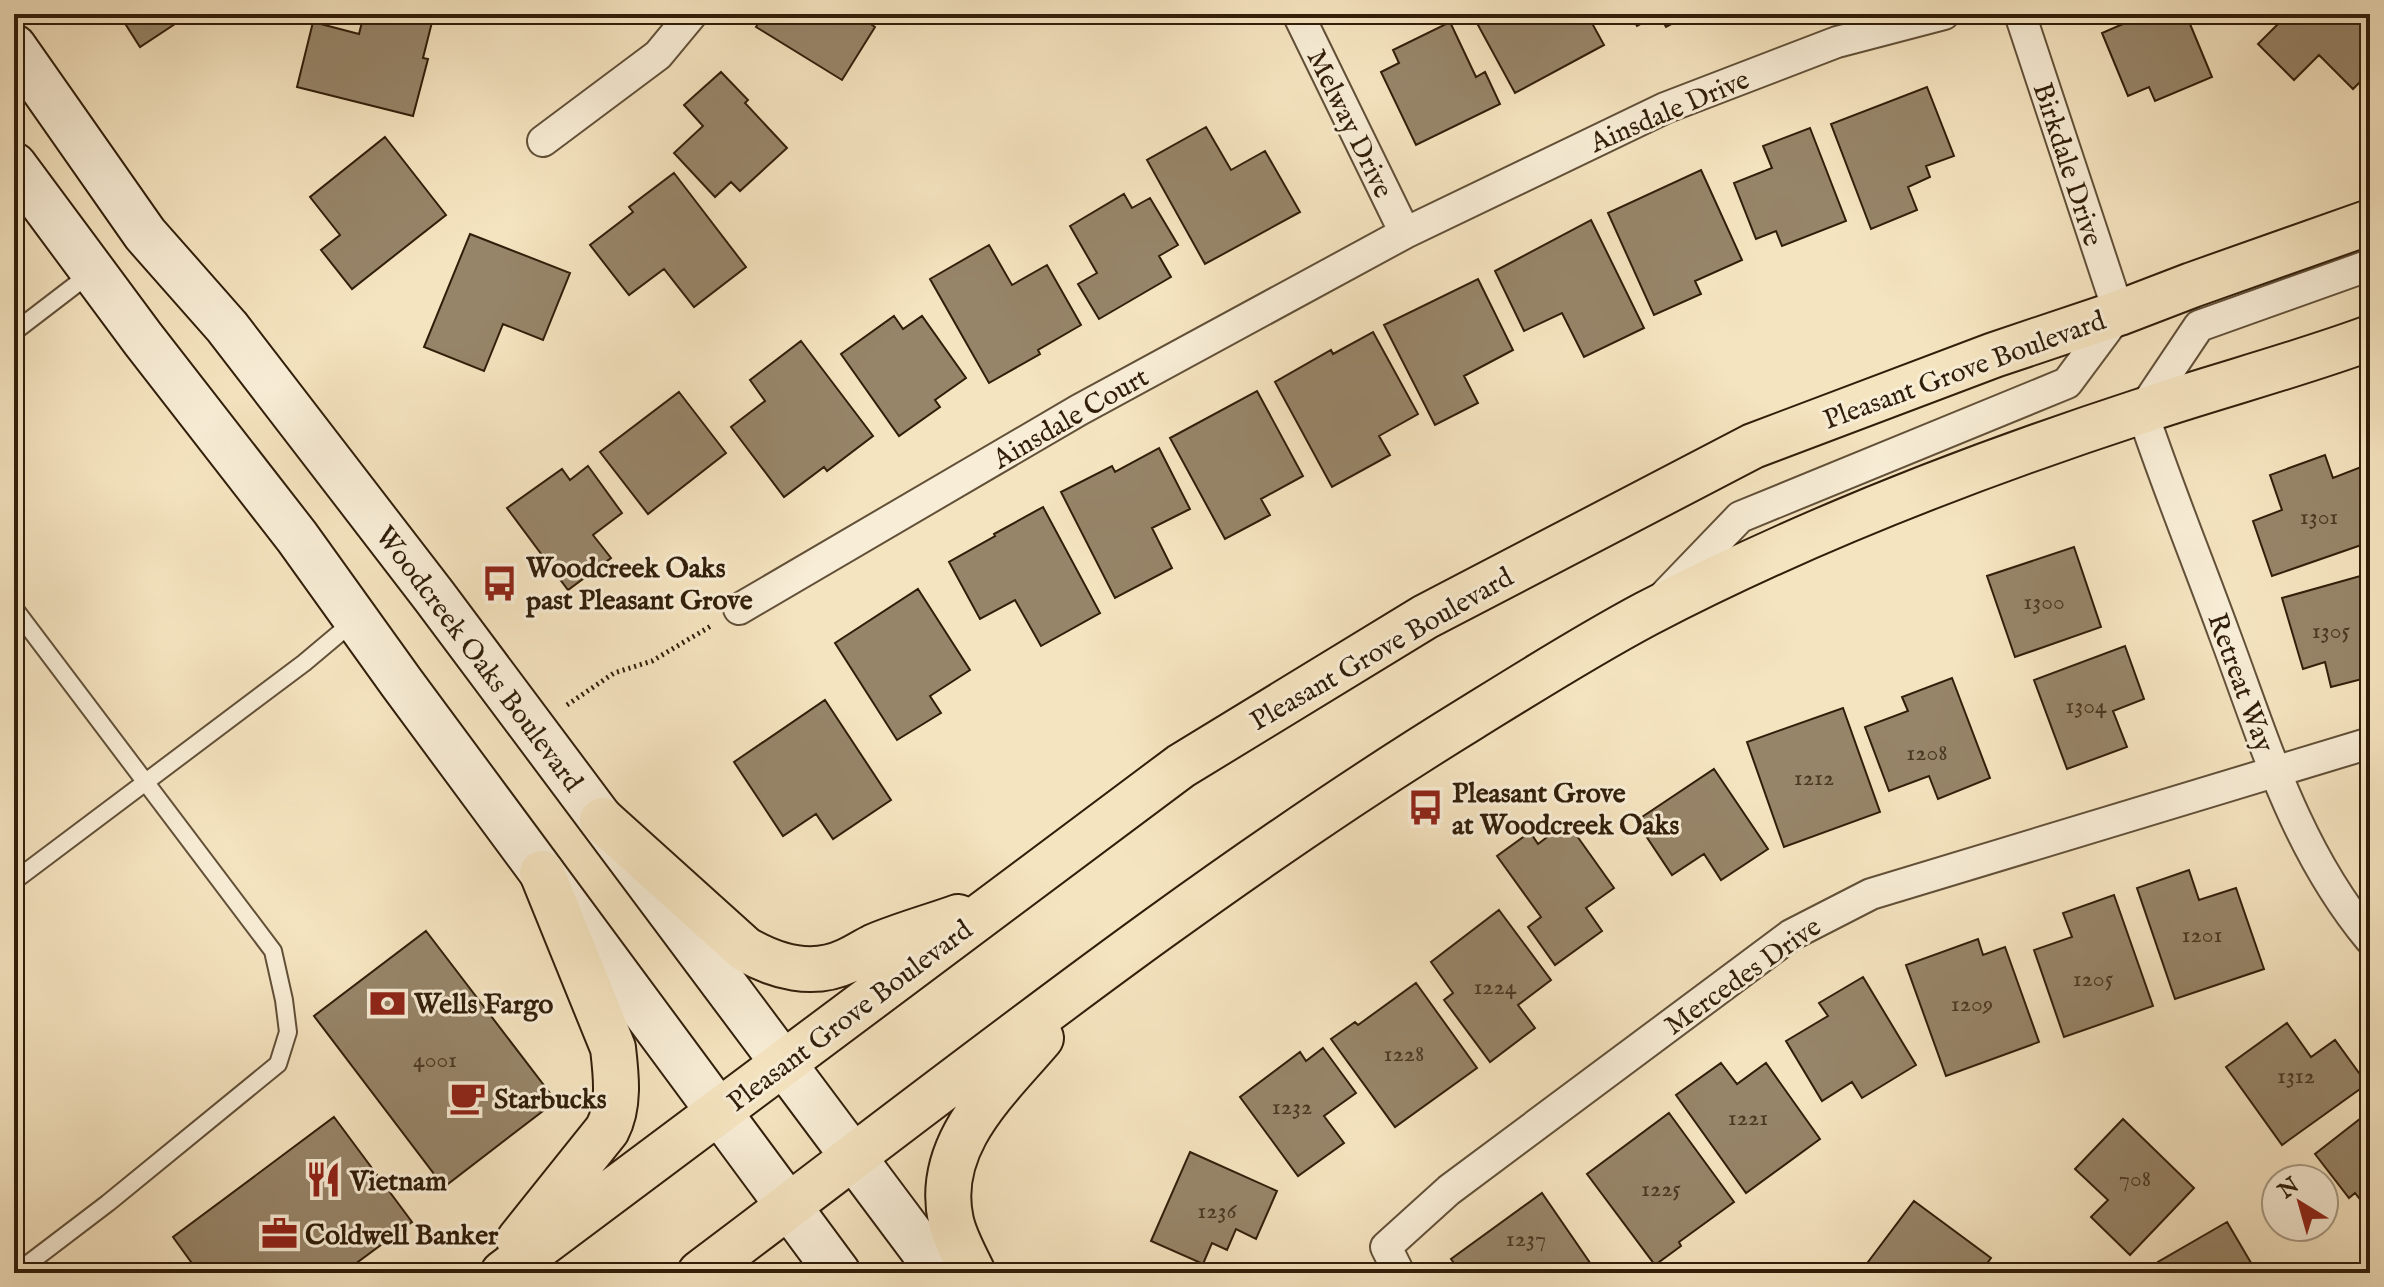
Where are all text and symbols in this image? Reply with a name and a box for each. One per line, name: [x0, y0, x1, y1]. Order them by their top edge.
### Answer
street label: Melway Drive: [1298, 44, 1400, 204]
street label: Ainsdale Drive: [1584, 63, 1755, 162]
street label: Birkdale Drive: [2024, 79, 2110, 251]
street label: Pleasant Grove Boulevard: [1819, 304, 2111, 439]
street label: Ainsdale Court: [986, 360, 1156, 478]
house number: 1301: [2300, 502, 2338, 533]
street label: Woodcreek Oaks Boulevard: [367, 520, 589, 799]
place label: Woodcreek Oaks past Pleasant Grove: [525, 552, 753, 619]
street label: Pleasant Grove Boulevard: [1245, 561, 1520, 740]
bus stop icon: Woodcreek Oaks past Pleasant Grove: [481, 564, 519, 602]
house number: 1300: [2023, 587, 2065, 618]
street label: Retreat Way: [2198, 609, 2281, 757]
house number: 1305: [2312, 616, 2351, 647]
house number: 1304: [2065, 691, 2107, 722]
house number: 1208: [1906, 738, 1948, 769]
house number: 1212: [1794, 763, 1834, 794]
place label: Pleasant Grove at Woodcreek Oaks: [1452, 777, 1680, 844]
bus stop icon: Pleasant Grove at Woodcreek Oaks: [1407, 789, 1445, 827]
street label: Mercedes Drive: [1658, 910, 1829, 1044]
street label: Pleasant Grove Boulevard: [721, 913, 980, 1121]
house number: 1201: [2182, 920, 2222, 951]
house number: 1205: [2073, 964, 2114, 995]
house number: 1224: [1473, 972, 1517, 1003]
bank icon: Wells Fargo: [369, 984, 407, 1022]
place label: Wells Fargo: [413, 988, 553, 1023]
house number: 1209: [1951, 989, 1993, 1020]
house number: 1228: [1384, 1039, 1424, 1070]
house number: 4001: [413, 1045, 457, 1076]
house number: 1312: [2277, 1061, 2315, 1092]
cafe icon: Starbucks: [449, 1079, 487, 1117]
place label: Starbucks: [494, 1083, 607, 1118]
house number: 1232: [1272, 1092, 1312, 1123]
house number: 1221: [1728, 1103, 1768, 1134]
restaurant icon: Vietnam: [305, 1161, 343, 1199]
north arrow: [2260, 1163, 2340, 1243]
house number: 708: [2119, 1164, 2151, 1195]
place label: Vietnam: [349, 1165, 447, 1200]
text: N: [2272, 1172, 2305, 1206]
house number: 1225: [1641, 1174, 1681, 1205]
house number: 1236: [1197, 1196, 1238, 1227]
office icon: Coldwell Banker: [260, 1215, 298, 1253]
place label: Coldwell Banker: [305, 1219, 499, 1254]
house number: 1237: [1506, 1224, 1546, 1255]

